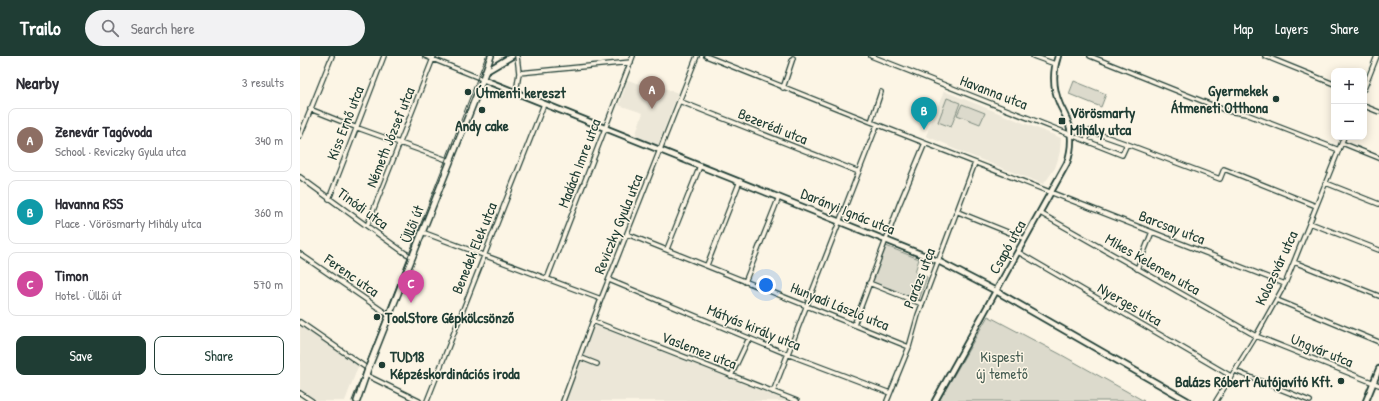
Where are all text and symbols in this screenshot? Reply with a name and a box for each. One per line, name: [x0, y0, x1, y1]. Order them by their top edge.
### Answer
search box: [85, 10, 365, 46]
text: Trailo: [20, 15, 61, 41]
icon: search: [99, 17, 121, 39]
text: Search here: [131, 18, 195, 39]
text: Map: [1233, 19, 1253, 38]
text: Layers: [1275, 19, 1308, 38]
text: Share: [1330, 19, 1359, 38]
map controls: [1331, 68, 1367, 140]
button: +: [1331, 68, 1367, 104]
street label: Havanna utca: [957, 70, 1031, 114]
text: Nearby: [16, 71, 59, 94]
text: 3 results: [242, 73, 284, 91]
pin: A: [639, 76, 665, 109]
place label: Gyermekek Átmeneti Otthona: [1171, 80, 1269, 118]
place label: Útmenti kereszt: [476, 82, 566, 103]
street label: Kiss Ernő utca: [321, 83, 369, 163]
street label: Németh József utca: [360, 84, 420, 190]
marker: Útmenti kereszt: [463, 87, 473, 97]
marker: Gyermekek Átmeneti Otthona: [1271, 94, 1281, 104]
pin: B: [911, 97, 937, 130]
place label: Vörösmarty Mihály utca: [1070, 102, 1136, 141]
street label: Bezerédi utca: [735, 103, 811, 149]
button: −: [1331, 104, 1367, 140]
marker: Andy cake: [477, 105, 487, 115]
place label: Andy cake: [455, 115, 509, 137]
street label: Madách Imre utca: [552, 115, 606, 211]
marker: Vörösmarty Mihály utca: [1057, 116, 1067, 126]
text: Zenevár Tagóvoda: [55, 121, 152, 142]
text: A: [27, 131, 33, 149]
text: 340 m: [255, 131, 283, 149]
text: School · Reviczky Gyula utca: [55, 142, 186, 160]
street label: Reviczky Gyula utca: [588, 171, 648, 277]
street label: Tinódi utca: [333, 182, 393, 234]
street label: Darányi Ignác utca: [798, 183, 898, 239]
text: Havanna RSS: [55, 193, 123, 214]
street label: Benedek Elek utca: [446, 199, 502, 297]
street label: Üllői út: [395, 201, 429, 246]
text: B: [27, 203, 33, 221]
text: 360 m: [254, 203, 283, 221]
street label: Barcsay utca: [1136, 205, 1208, 249]
text: Place · Vörösmarty Mihály utca: [55, 214, 201, 232]
street label: Csapó utca: [984, 216, 1030, 278]
street label: Kolozsvár utca: [1250, 227, 1302, 309]
street label: Mikes Kelemen utca: [1102, 228, 1205, 300]
street label: Parázs utca: [898, 245, 940, 311]
street label: Ferenc utca: [320, 248, 384, 302]
text: Timon: [55, 265, 88, 286]
pin: C: [398, 270, 424, 303]
text: C: [26, 275, 34, 293]
text: 570 m: [253, 275, 283, 293]
your location: [756, 275, 776, 295]
street label: Hunyadi László utca: [788, 277, 893, 335]
street label: Nyerges utca: [1094, 277, 1166, 331]
text: Hotel · Üllői út: [55, 286, 122, 304]
street label: Mátyás király utca: [704, 299, 804, 355]
place label: ToolStore Gépkölcsönző: [384, 307, 514, 329]
marker: ToolStore Gépkölcsönző: [372, 312, 382, 322]
street label: Vaslemez utca: [658, 326, 740, 374]
street label: Ungvár utca: [1288, 328, 1356, 372]
button: Save: [16, 336, 146, 375]
button: Share: [154, 336, 284, 375]
place label: TUD18 Képzéskordinációs iroda: [389, 346, 520, 385]
park label: Kispesti új temető: [976, 346, 1028, 384]
marker: TUD18 Képzéskordinációs iroda: [377, 360, 387, 370]
place label: Balázs Róbert Autójavító Kft.: [1175, 371, 1333, 392]
marker: Balázs Róbert Autójavító Kft.: [1336, 376, 1346, 386]

